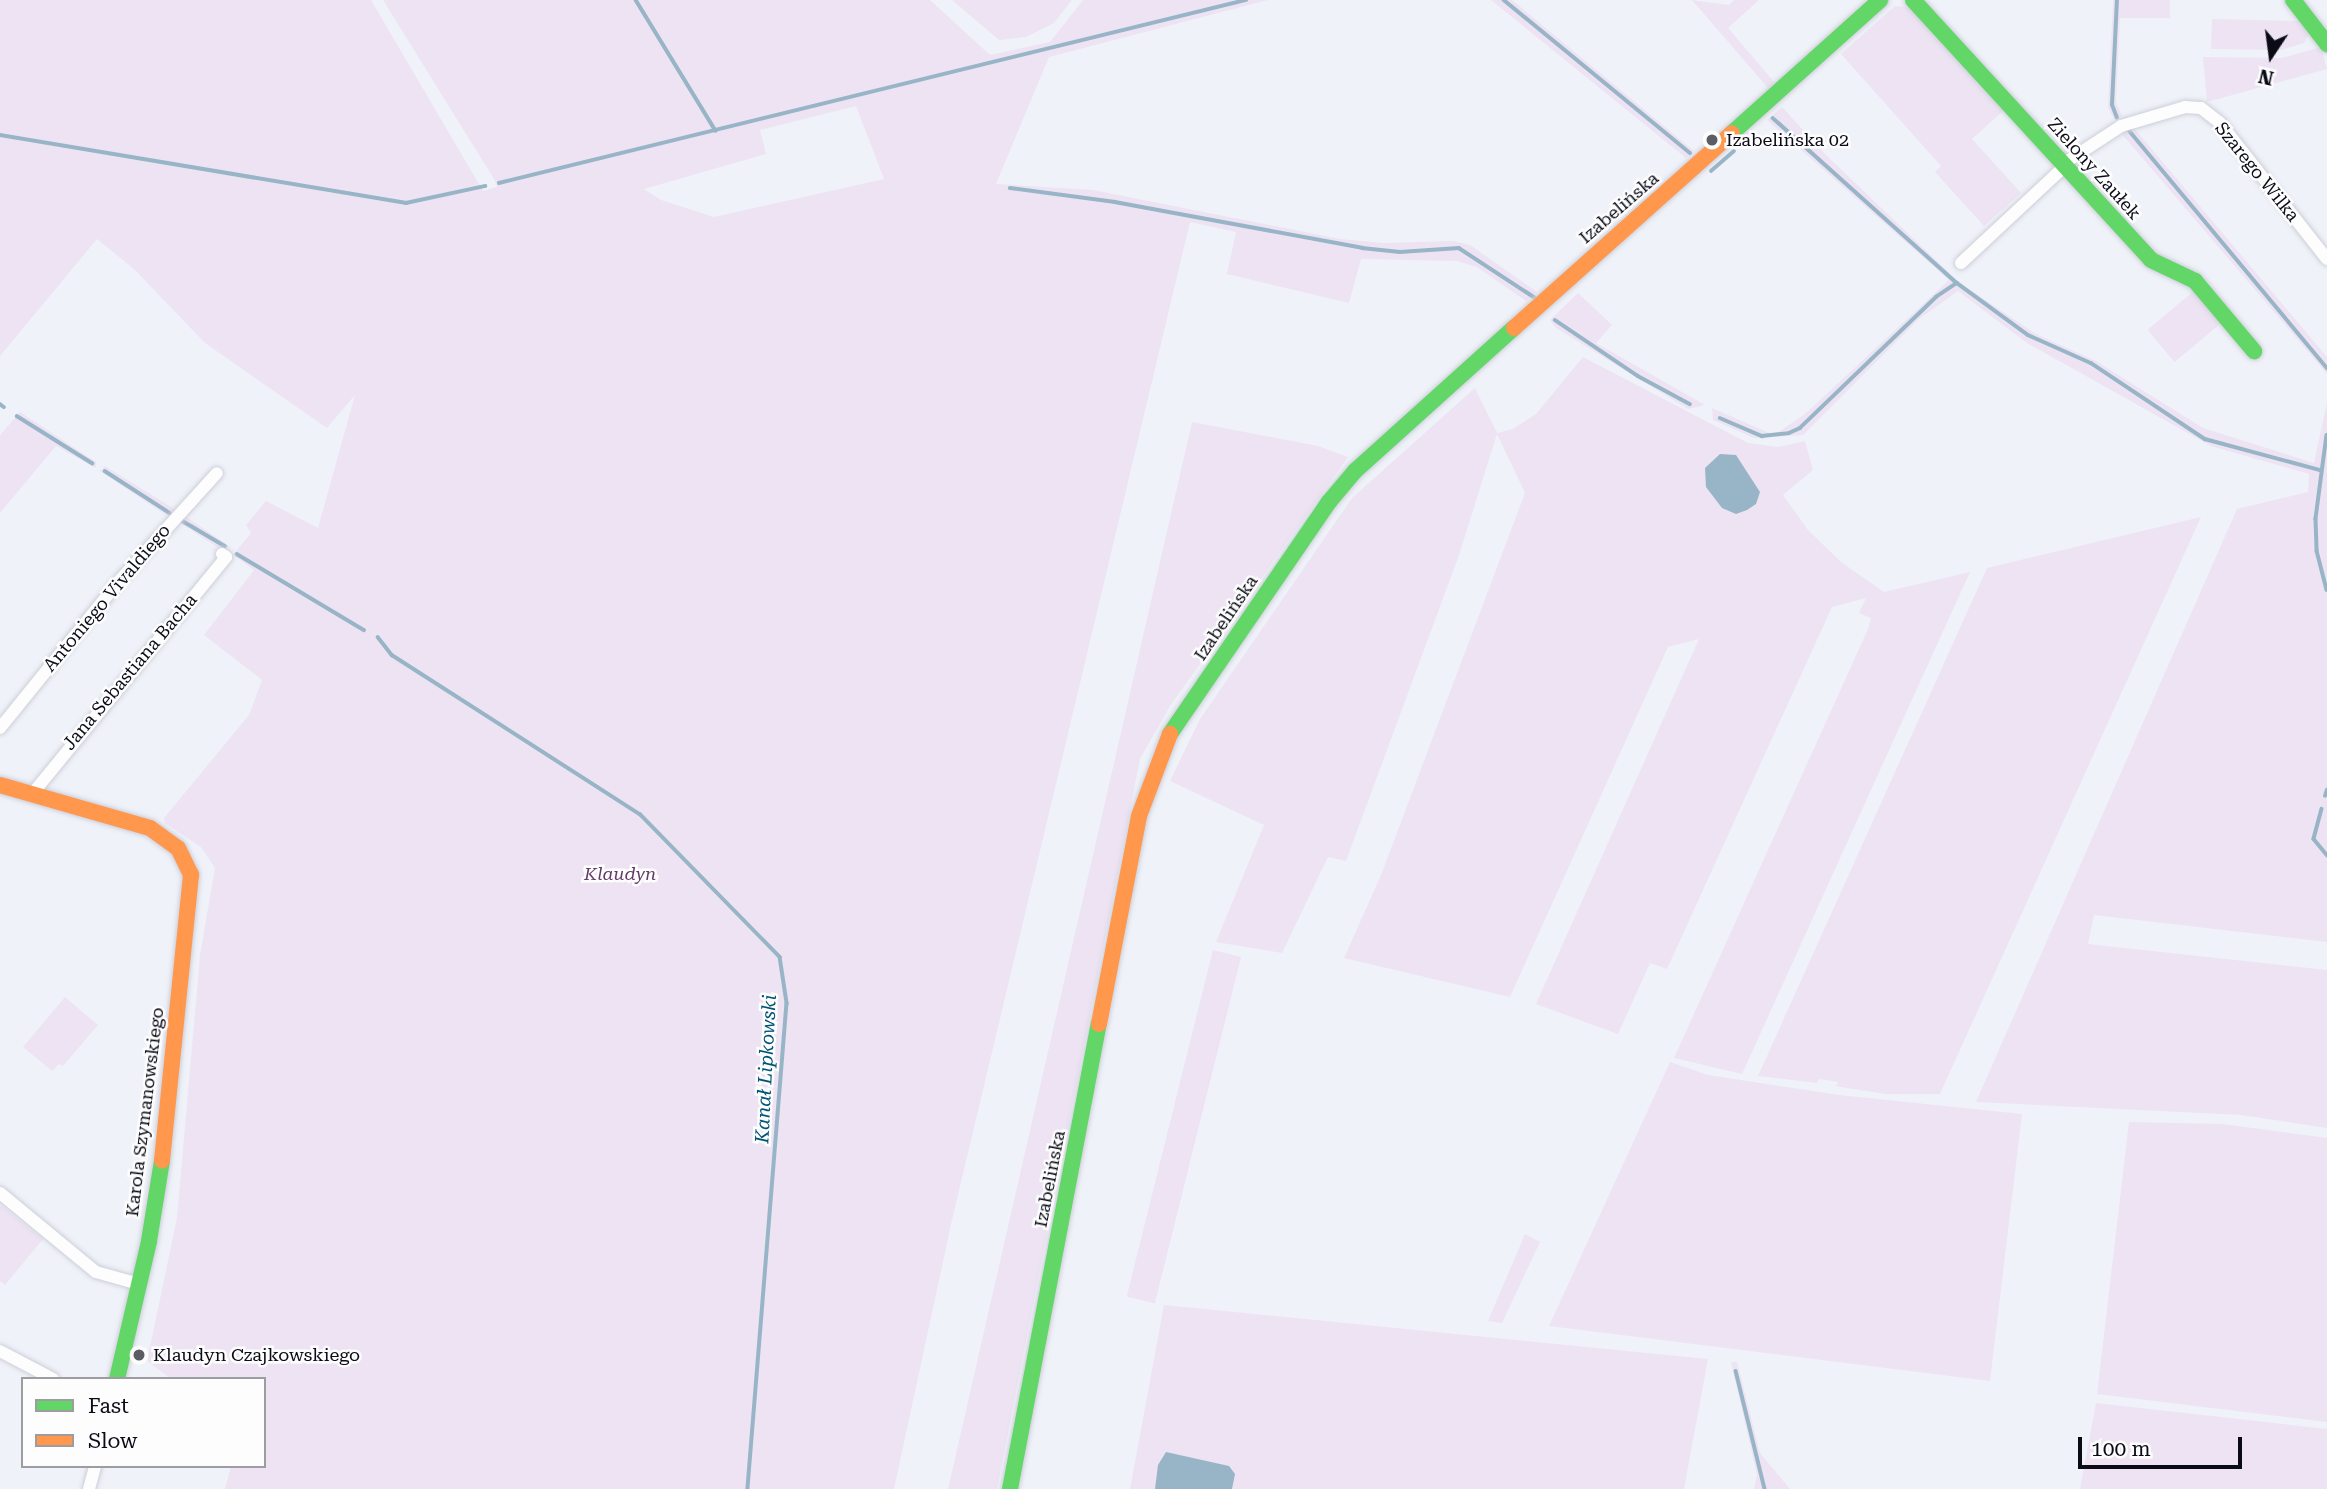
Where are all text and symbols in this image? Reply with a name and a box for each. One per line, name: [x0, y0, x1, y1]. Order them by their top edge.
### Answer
north arrow: [2236, 21, 2306, 91]
text: N: [2256, 64, 2276, 90]
street label: Zielony Zaułek: [2043, 114, 2145, 224]
street label: Szarego Wilka: [2210, 118, 2304, 226]
place label: Izabelińska 02: [1726, 129, 1849, 151]
marker: Izabelińska 02: [1704, 132, 1720, 148]
street label: Izabelińska: [1575, 168, 1663, 248]
street label: Antoniego Vivaldiego: [39, 520, 175, 676]
street label: Izabelińska: [1190, 571, 1262, 665]
street label: Jana Sebastiana Bacha: [58, 589, 202, 755]
park label: Klaudyn: [584, 863, 656, 885]
water label: Kanał Lipkowski: [751, 994, 781, 1144]
street label: Karola Szymanowskiego: [121, 1006, 169, 1218]
street label: Izabelińska: [1030, 1129, 1070, 1229]
place label: Klaudyn Czajkowskiego: [153, 1344, 360, 1366]
marker: Klaudyn Czajkowskiego: [131, 1347, 147, 1363]
legend: [21, 1377, 266, 1468]
text: Fast: [88, 1394, 129, 1418]
scale bar: [2082, 1422, 2246, 1466]
text: Slow: [88, 1429, 137, 1453]
text: 100 m: [2091, 1437, 2151, 1461]

